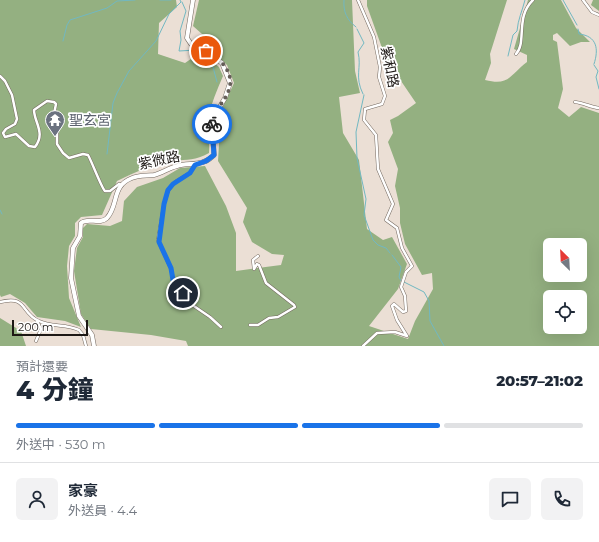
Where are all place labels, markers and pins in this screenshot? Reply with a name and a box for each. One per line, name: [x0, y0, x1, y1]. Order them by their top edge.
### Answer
pin: [189, 34, 223, 68]
temple icon: 聖玄宮: [44, 109, 66, 137]
place label: 聖玄宮: [69, 111, 111, 129]
pin: [166, 276, 200, 310]

